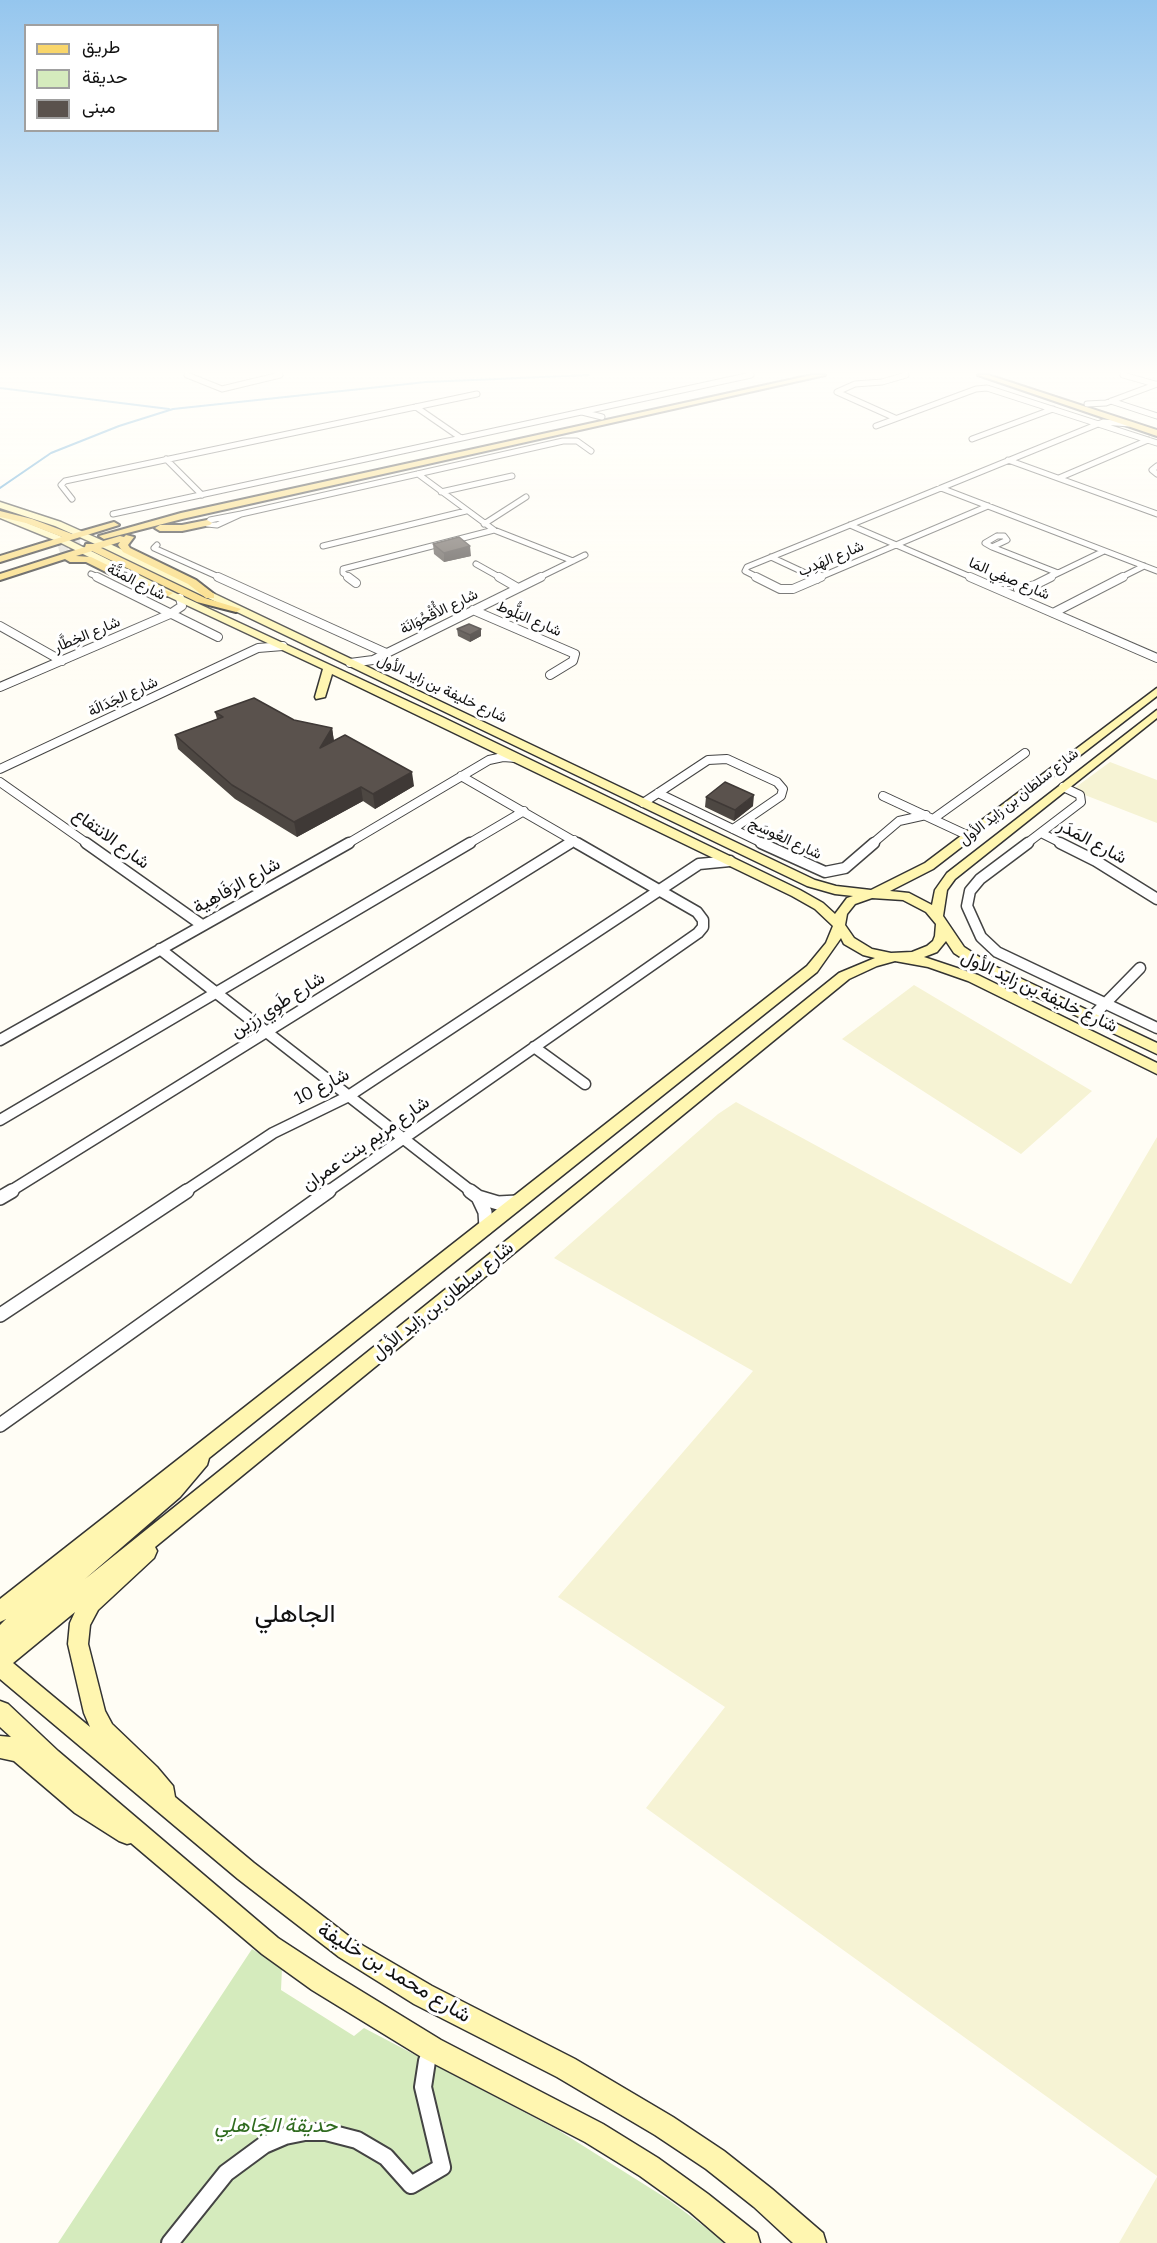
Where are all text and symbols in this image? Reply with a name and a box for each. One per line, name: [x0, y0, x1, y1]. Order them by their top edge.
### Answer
legend: [24, 24, 219, 132]
text: طريق: [82, 36, 120, 58]
text: حديقة: [82, 66, 128, 88]
text: مبنى: [82, 96, 116, 118]
street label: شارع الهَدِب: [795, 537, 867, 581]
street label: شارع صِفِي المَا: [966, 554, 1052, 604]
street label: شارع المَتَّة: [104, 560, 168, 604]
street label: شارع الأُقْحُوَانَة: [397, 585, 481, 639]
street label: شارع البَلُّوط: [494, 597, 564, 641]
street label: شارع الخِطَّار: [51, 613, 123, 657]
street label: شارع خليفة بن زايد الأول: [374, 651, 510, 727]
street label: شارع الجَدَالَة: [85, 673, 161, 721]
street label: شارع سلطان بن زايد الأول: [956, 745, 1082, 849]
street label: شارع الانتفاع: [68, 804, 154, 874]
street label: شارع العُوسَج: [746, 814, 824, 864]
street label: شارع المَدَر: [1054, 815, 1130, 869]
street label: شارع الرَفَاهِية: [190, 853, 284, 919]
street label: شارع خليفة بن زايد الأول: [958, 946, 1120, 1038]
street label: شارع طَوِي رَزِين: [227, 967, 329, 1043]
street label: شارع 10: [291, 1064, 353, 1110]
street label: شارع مريم بنت عمران: [298, 1092, 434, 1196]
street label: شارع سلطان بن زايد الأول: [368, 1237, 518, 1365]
district label: الجاهلي: [254, 1599, 336, 1631]
street label: شارع محمد بن خليفة: [313, 1917, 475, 2029]
park label: حديقة الجَاهلِي: [215, 2113, 337, 2139]

